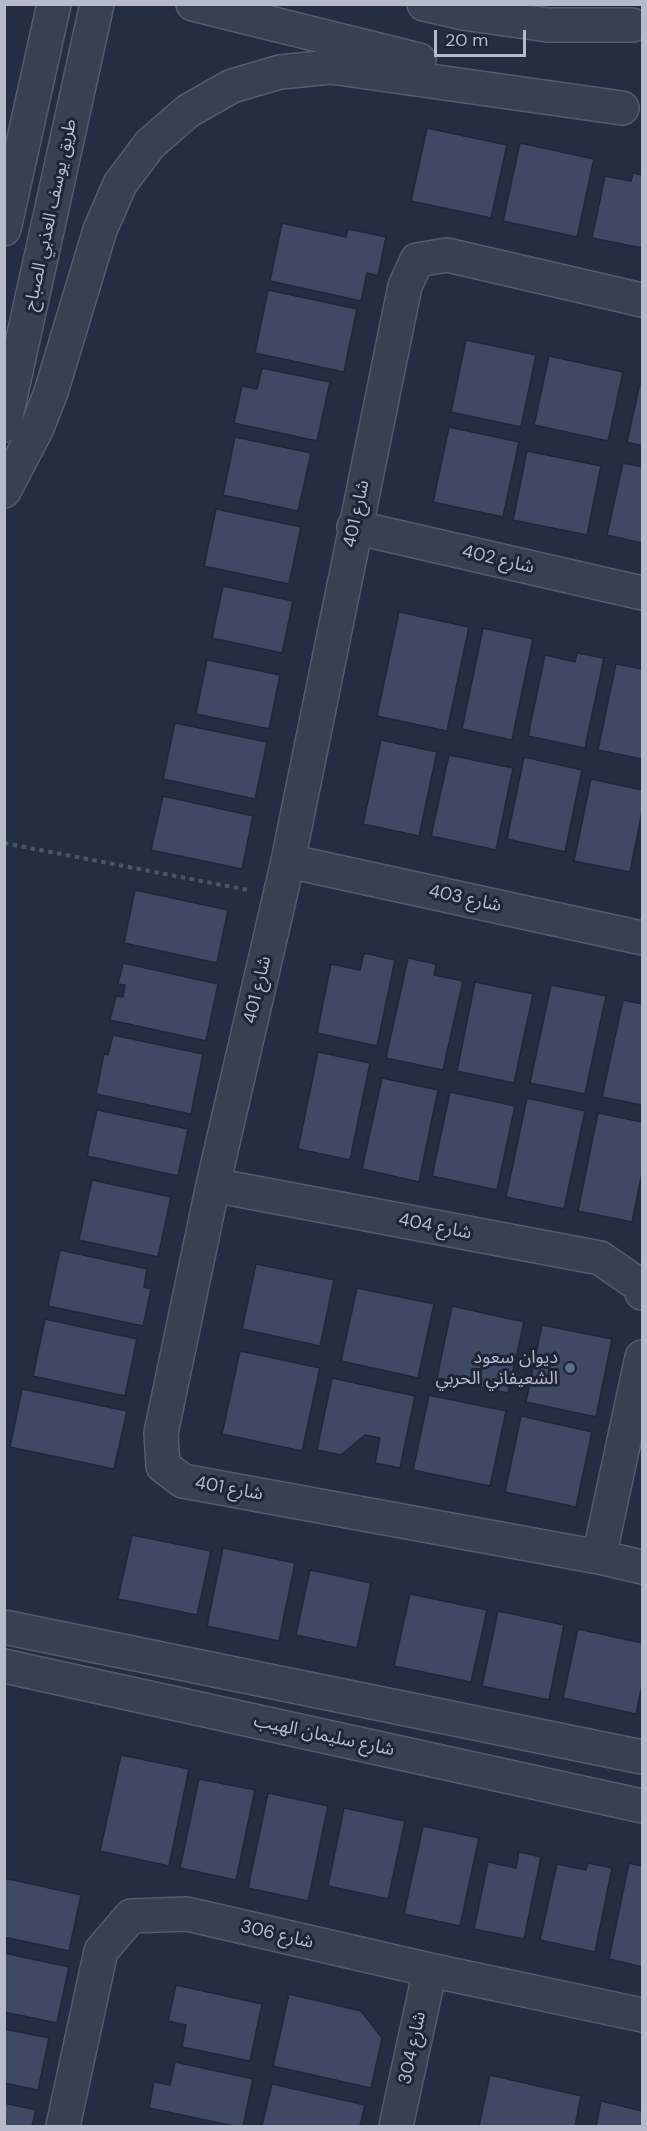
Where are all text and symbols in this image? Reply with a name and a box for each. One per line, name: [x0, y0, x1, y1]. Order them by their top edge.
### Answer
scale bar: [437, 18, 528, 56]
text: 20 m: [445, 28, 488, 52]
street label: طريق يوسف العذبي الصباح: [20, 117, 82, 313]
street label: شارع 401: [339, 478, 375, 550]
street label: شارع 402: [460, 541, 536, 579]
street label: شارع 403: [427, 881, 503, 917]
street label: شارع 401: [240, 954, 276, 1026]
street label: شارع 404: [397, 1209, 473, 1245]
place label: ديوان سعود الشعيفاني الحربي: [436, 1347, 558, 1390]
marker: ديوان سعود الشعيفاني الحربي: [563, 1361, 577, 1375]
street label: شارع 401: [193, 1472, 265, 1506]
street label: شارع سليمان الهيب: [252, 1711, 396, 1761]
street label: شارع 306: [238, 1916, 316, 1954]
street label: شارع 304: [395, 2010, 431, 2086]

